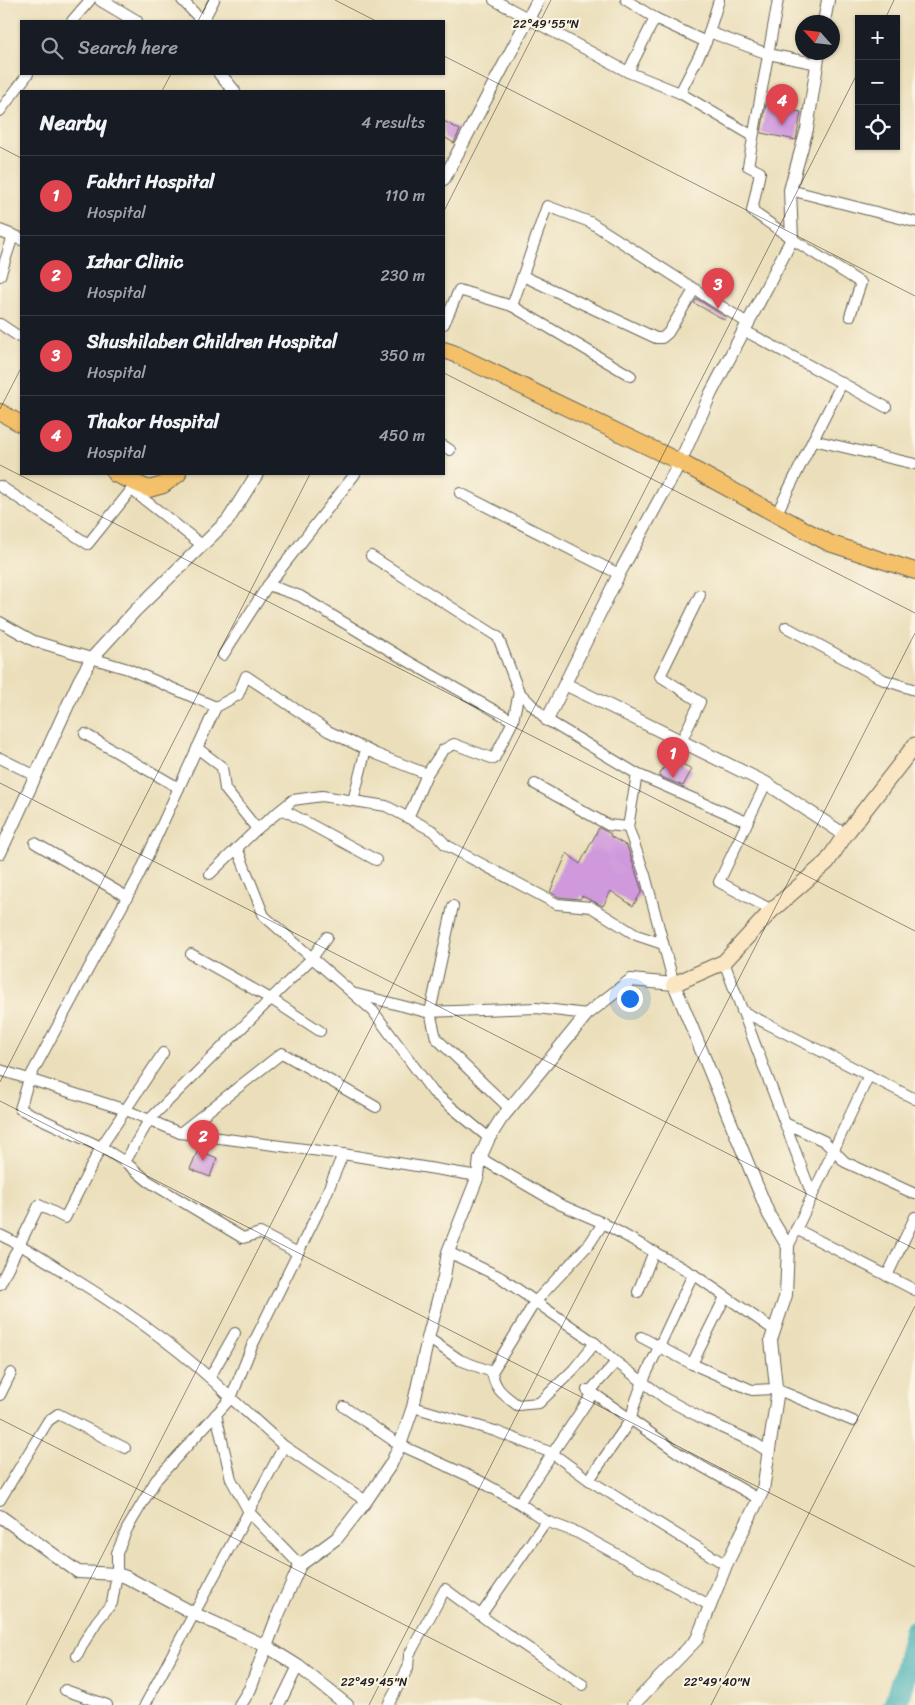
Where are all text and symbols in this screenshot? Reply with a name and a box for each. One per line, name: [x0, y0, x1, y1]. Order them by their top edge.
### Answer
text: 22°49'55"N: [513, 13, 580, 35]
north arrow: [795, 15, 840, 60]
map controls: [855, 15, 900, 150]
button: +: [855, 15, 900, 60]
search box: [20, 20, 445, 75]
text: Search here: [78, 31, 178, 64]
icon: search: [38, 34, 66, 62]
button: −: [855, 60, 900, 105]
pin: 4: [766, 84, 798, 125]
text: Nearby: [40, 104, 106, 142]
button: locate: [855, 105, 900, 150]
text: 4 results: [361, 108, 425, 137]
text: Fakhri Hospital: [87, 165, 214, 198]
text: 1: [53, 181, 59, 210]
text: 110 m: [385, 181, 425, 210]
text: Hospital: [87, 198, 146, 227]
text: Izhar Clinic: [87, 245, 183, 278]
text: 2: [51, 261, 61, 290]
text: 230 m: [380, 261, 425, 290]
pin: 3: [702, 268, 734, 309]
text: Hospital: [87, 278, 146, 307]
text: Shushilaben Children Hospital: [87, 325, 337, 358]
text: 3: [52, 341, 60, 370]
text: 350 m: [380, 341, 425, 370]
text: Hospital: [87, 358, 146, 387]
text: Thakor Hospital: [87, 405, 219, 438]
text: 4: [51, 421, 61, 450]
text: 450 m: [379, 421, 425, 450]
text: Hospital: [87, 438, 146, 467]
pin: 1: [657, 737, 689, 778]
your location: [617, 986, 643, 1012]
pin: 2: [187, 1120, 219, 1161]
text: 22°49'45"N: [341, 1671, 408, 1693]
text: 22°49'40"N: [684, 1671, 751, 1693]

